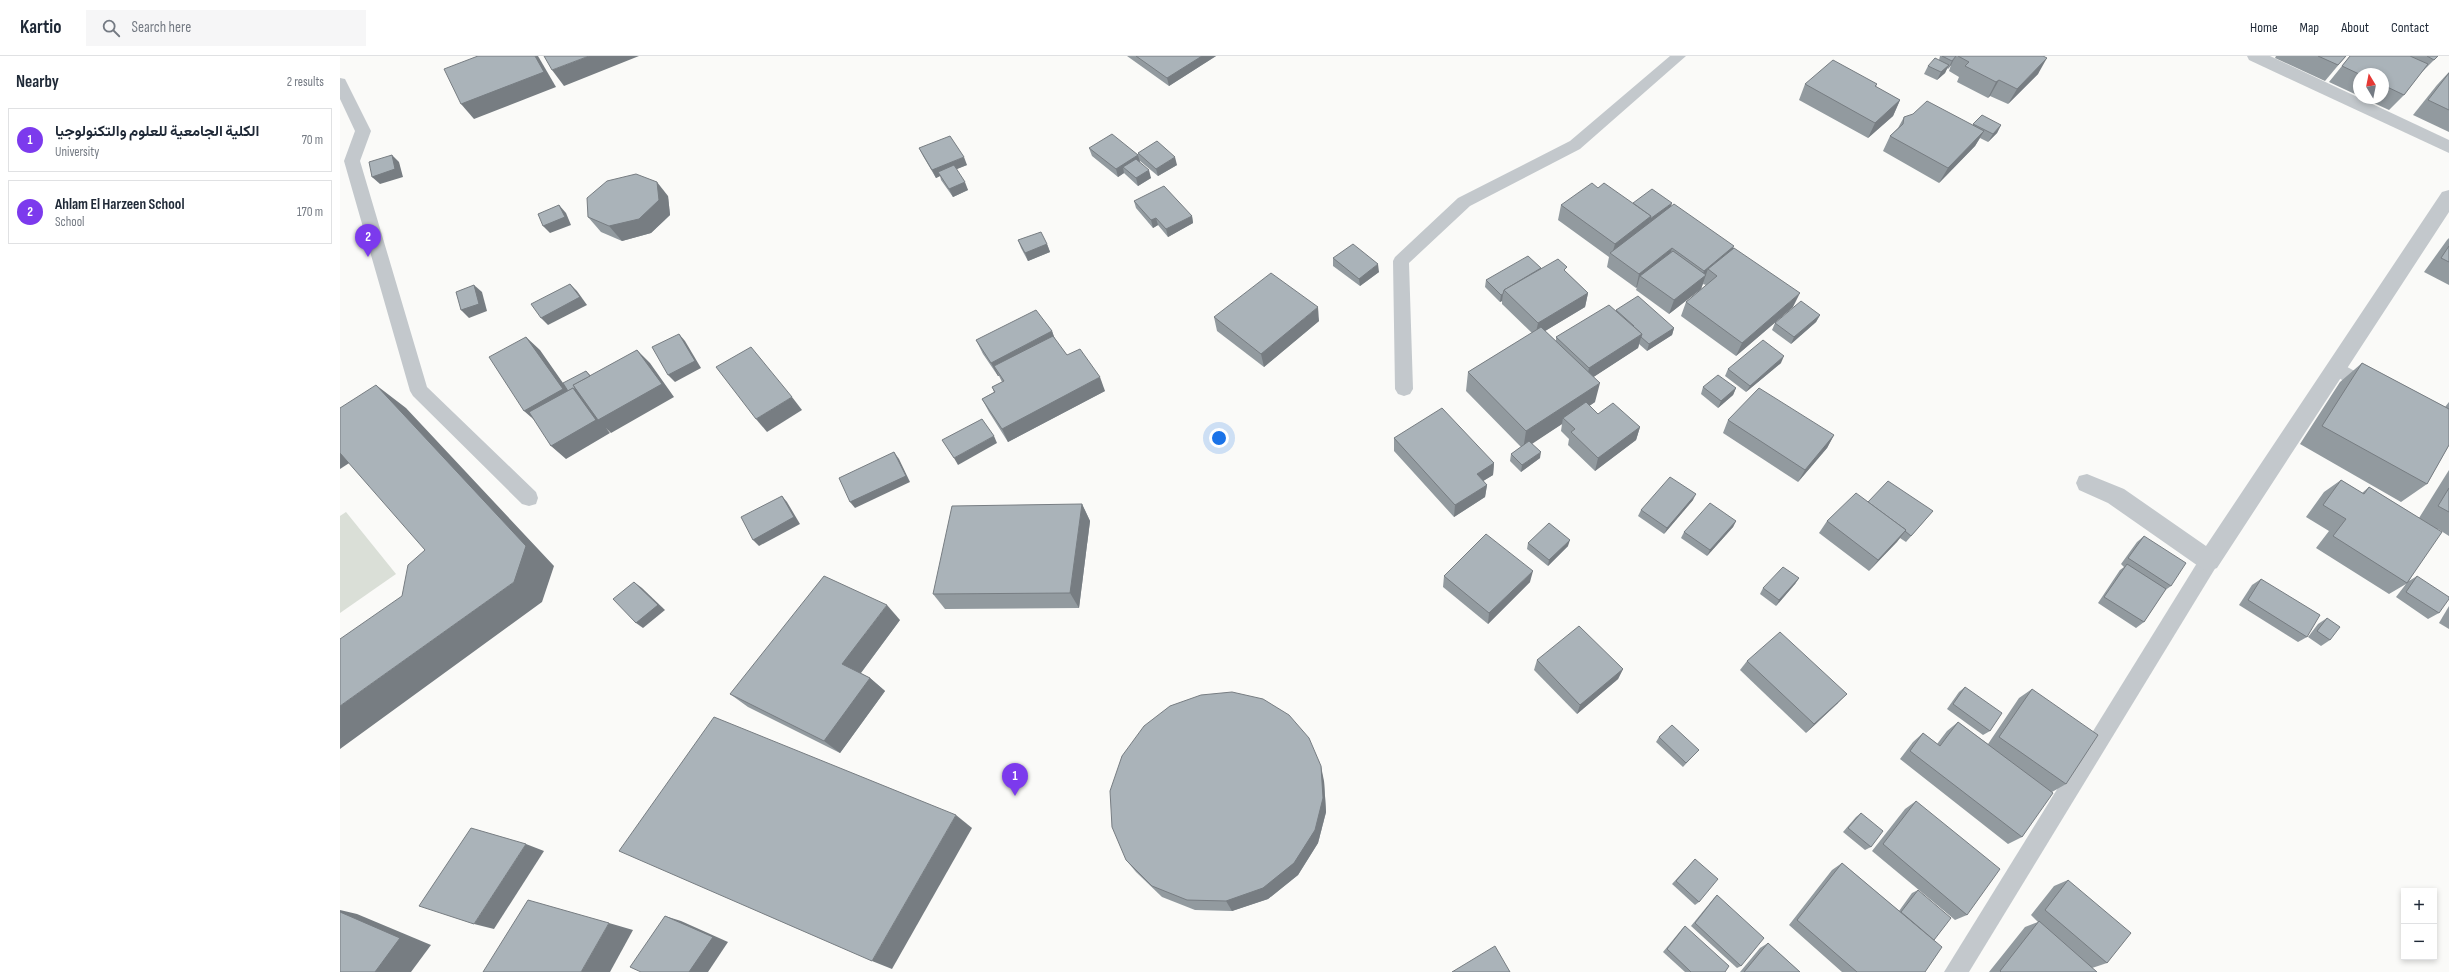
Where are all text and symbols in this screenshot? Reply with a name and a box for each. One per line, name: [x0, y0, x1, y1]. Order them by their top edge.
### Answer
search box: [86, 10, 366, 46]
text: Kartio: [20, 16, 62, 39]
icon: search: [100, 17, 122, 39]
text: Search here: [132, 18, 191, 37]
text: Home: [2250, 19, 2278, 36]
text: Map: [2300, 19, 2319, 36]
text: About: [2341, 19, 2369, 36]
text: Contact: [2391, 19, 2429, 36]
north arrow: [2353, 68, 2389, 104]
text: Nearby: [16, 72, 59, 92]
text: 2 results: [287, 74, 324, 90]
text: الكلية الجامعية للعلوم والتكنولوجيا: [55, 122, 259, 141]
text: 1: [27, 132, 33, 148]
text: 70 m: [302, 132, 323, 148]
text: University: [55, 144, 99, 160]
text: Ahlam El Harzeen School: [55, 195, 184, 214]
text: 2: [27, 204, 33, 220]
text: 170 m: [297, 204, 323, 220]
text: School: [55, 214, 85, 230]
pin: 2: [355, 224, 381, 257]
your location: [1209, 428, 1229, 448]
pin: 1: [1002, 763, 1028, 796]
map controls: [2401, 888, 2437, 960]
button: +: [2401, 888, 2437, 924]
button: −: [2401, 924, 2437, 960]

